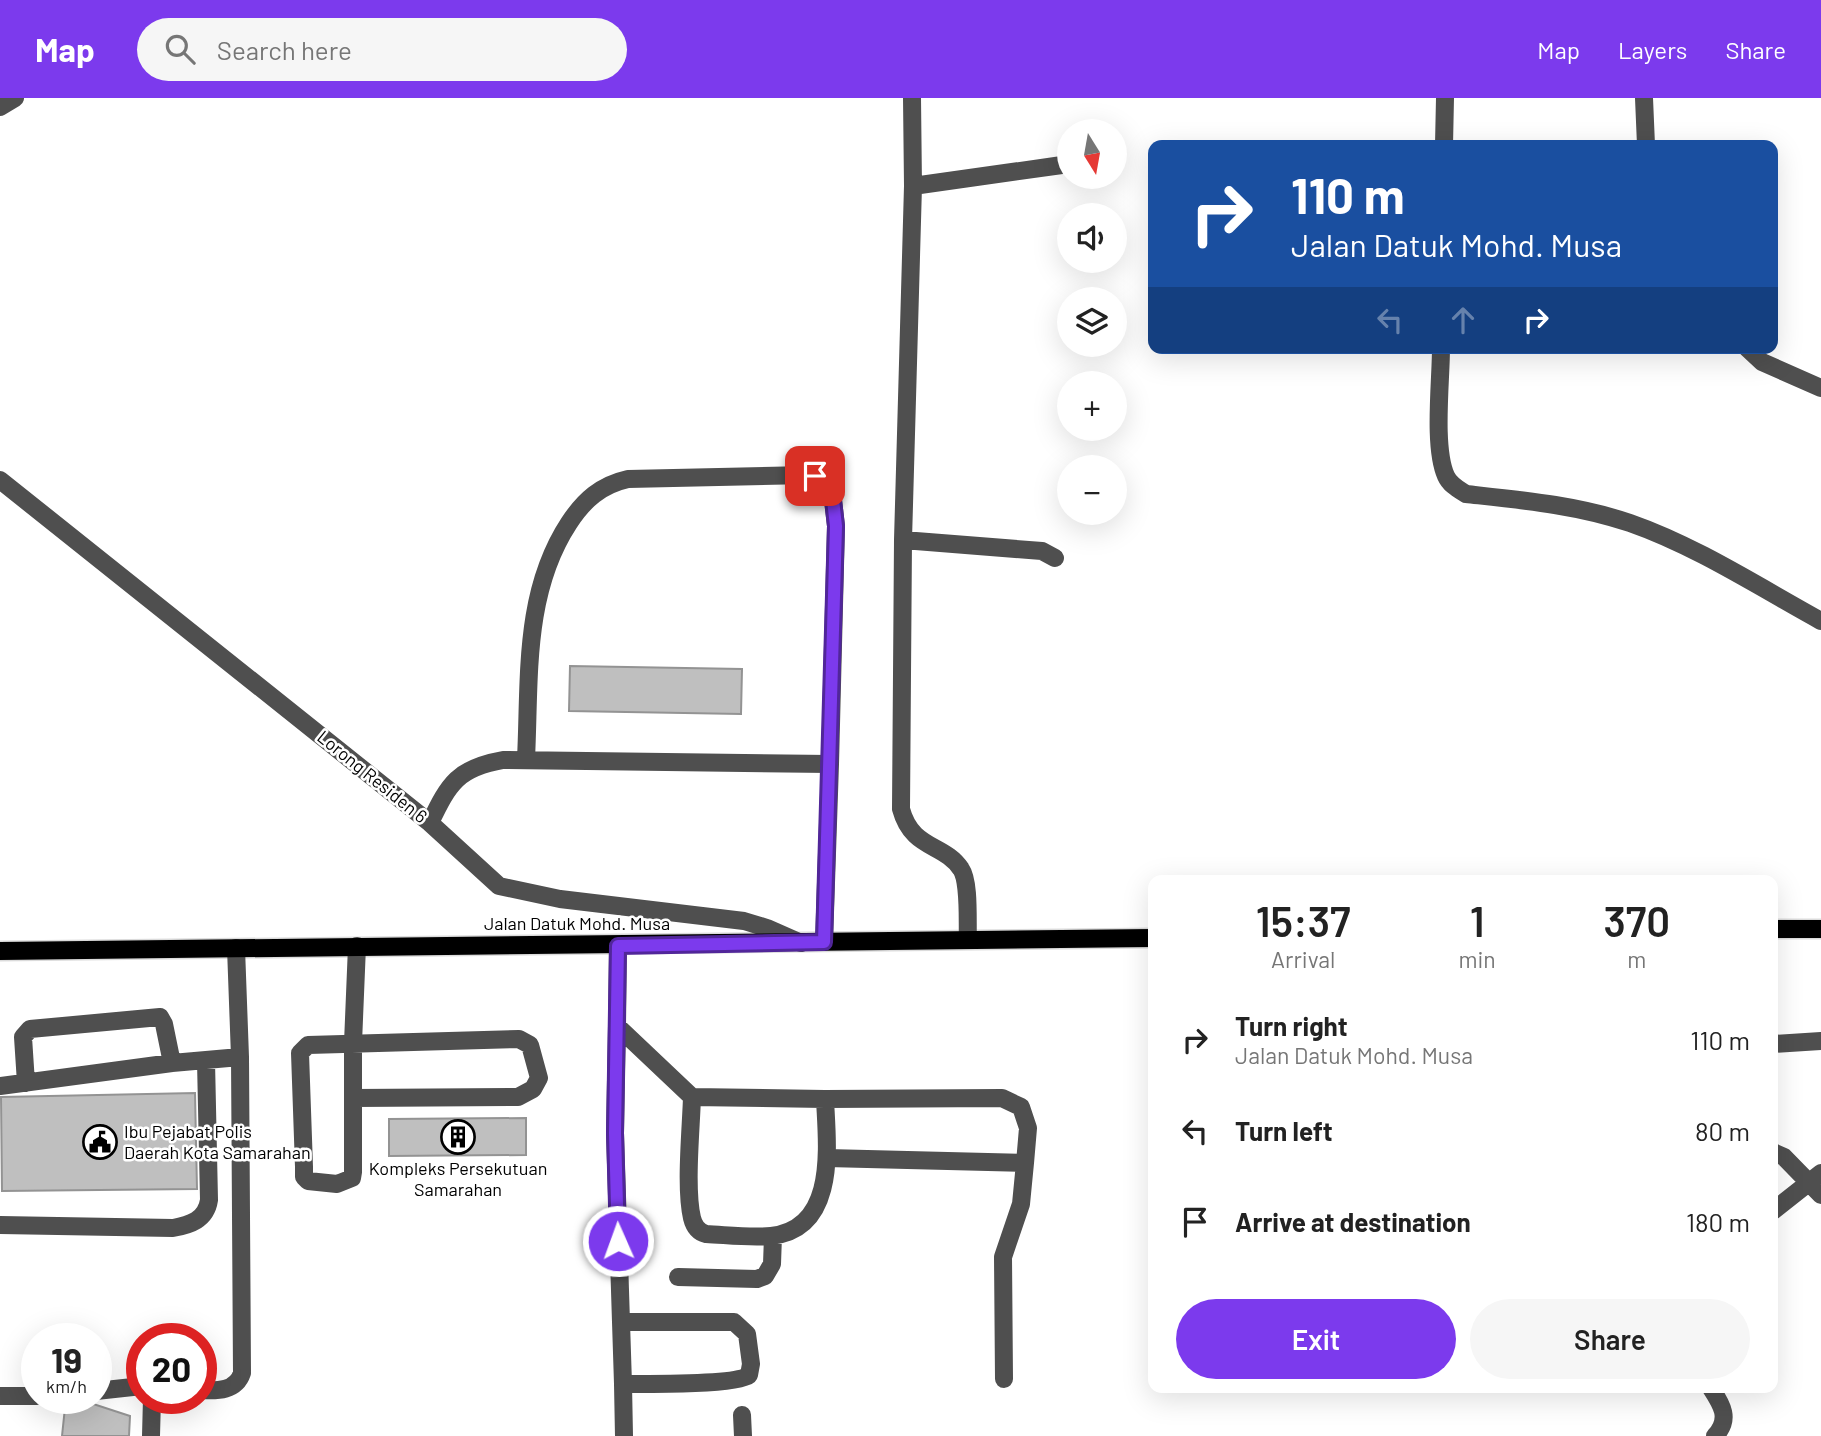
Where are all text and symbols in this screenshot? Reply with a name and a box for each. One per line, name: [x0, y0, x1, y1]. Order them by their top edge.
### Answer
search box: [137, 18, 627, 81]
text: Map: [35, 29, 95, 69]
icon: search: [161, 30, 199, 68]
text: Search here: [217, 34, 352, 65]
text: Map: [1537, 35, 1580, 64]
text: Layers: [1618, 35, 1687, 64]
text: Share: [1725, 35, 1786, 64]
north arrow: [1057, 119, 1127, 189]
map controls: [1057, 119, 1127, 525]
text: 110 m: [1291, 165, 1405, 224]
icon: right: [1176, 168, 1267, 259]
button: sound: [1057, 203, 1127, 273]
text: Jalan Datuk Mohd. Musa: [1291, 225, 1622, 263]
button: layers: [1057, 287, 1127, 357]
icon: left: [1371, 301, 1409, 339]
icon: ahead: [1444, 301, 1482, 339]
icon: right: [1517, 301, 1555, 339]
button: +: [1057, 371, 1127, 441]
pin: [785, 446, 845, 506]
button: −: [1057, 455, 1127, 525]
icon: arrive: [796, 457, 834, 495]
street label: Lorong Residen 6: [313, 725, 432, 827]
text: 15:37: [1256, 895, 1351, 945]
text: 1: [1470, 895, 1484, 945]
text: 370: [1604, 895, 1670, 945]
street label: Jalan Datuk Mohd. Musa: [484, 912, 670, 934]
text: Arrival: [1271, 945, 1335, 973]
text: min: [1458, 945, 1496, 973]
text: m: [1627, 945, 1646, 973]
text: Turn right: [1235, 1010, 1348, 1041]
icon: right: [1176, 1021, 1214, 1059]
text: 110 m: [1690, 1024, 1750, 1055]
text: Jalan Datuk Mohd. Musa: [1235, 1041, 1473, 1069]
icon: left: [1176, 1112, 1214, 1150]
text: Turn left: [1235, 1115, 1333, 1146]
text: 80 m: [1695, 1115, 1750, 1146]
building icon: Kompleks Persekutuan Samarahan: [439, 1118, 477, 1156]
place label: Ibu Pejabat Polis Daerah Kota Samarahan: [124, 1120, 311, 1163]
public building icon: Ibu Pejabat Polis Daerah Kota Samarahan: [81, 1123, 119, 1161]
place label: Kompleks Persekutuan Samarahan: [369, 1157, 547, 1200]
icon: arrive: [1176, 1203, 1214, 1241]
position arrow: [581, 1204, 655, 1278]
text: Arrive at destination: [1235, 1206, 1471, 1237]
text: 180 m: [1686, 1206, 1750, 1237]
button: Exit: [1176, 1299, 1456, 1379]
button: Share: [1470, 1299, 1750, 1379]
speed limit sign: 20: [126, 1323, 217, 1414]
text: 19: [51, 1338, 82, 1380]
text: km/h: [46, 1375, 87, 1397]

